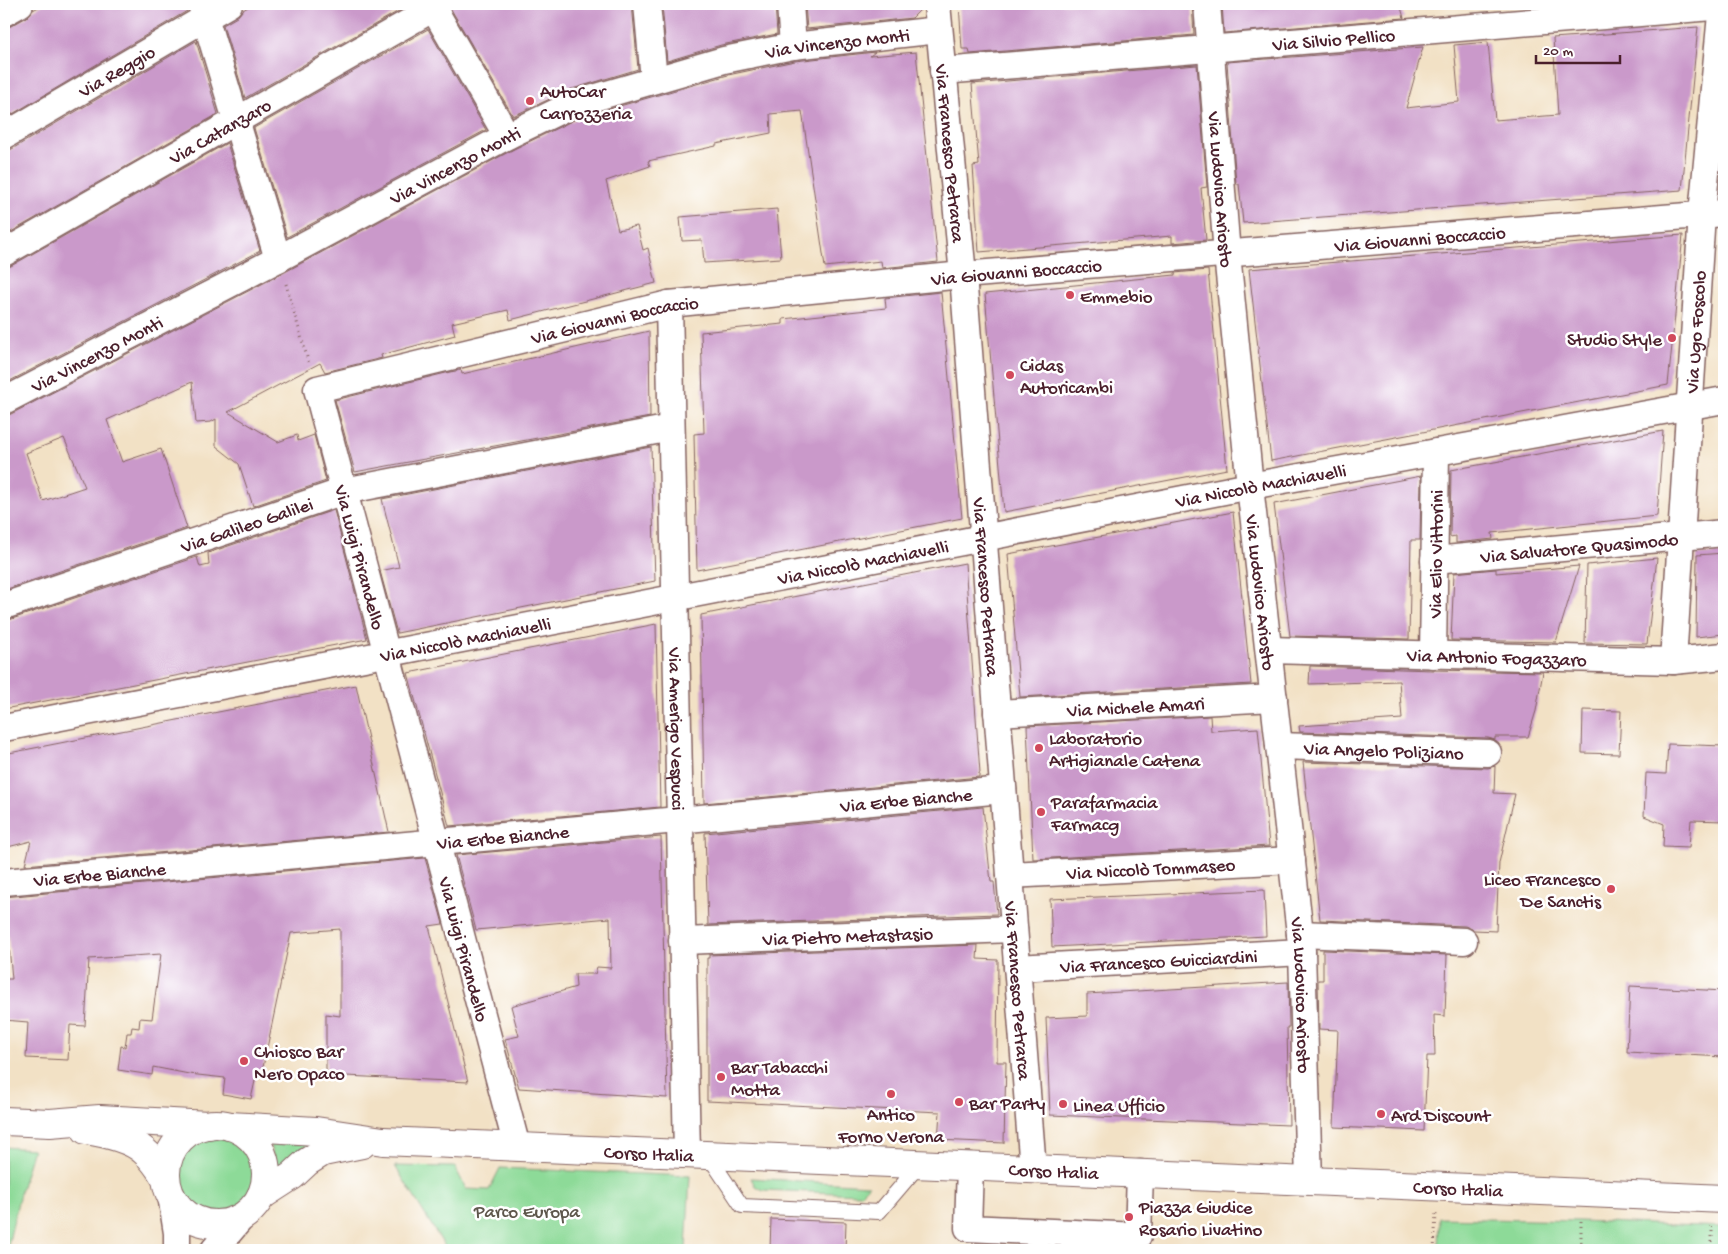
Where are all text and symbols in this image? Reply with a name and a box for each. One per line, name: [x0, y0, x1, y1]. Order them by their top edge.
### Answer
street label: Via Vincenzo Monti: [763, 25, 911, 67]
street label: Via Silvio Pellico: [1271, 25, 1396, 59]
scale bar: [1536, 32, 1619, 64]
street label: Via Reggio: [74, 42, 161, 105]
text: 20 m: [1543, 43, 1573, 61]
street label: Via Francesco Petrarca: [928, 62, 968, 245]
place label: AutoCar Carrozzeria: [540, 82, 634, 127]
street label: Via Catanzaro: [165, 95, 276, 172]
marker: AutoCar Carrozzeria: [524, 95, 536, 107]
street label: Via Ludovico Ariosto: [1201, 110, 1236, 269]
street label: Via Vincenzo Monti: [386, 123, 525, 212]
street label: Via Giovanni Boccaccio: [1333, 223, 1507, 260]
street label: Via Giovanni Boccaccio: [929, 256, 1103, 293]
street label: Via Ugo Foscolo: [1682, 270, 1713, 395]
place label: Emmebio: [1080, 287, 1153, 310]
marker: Emmebio: [1064, 289, 1076, 301]
street label: Via Giovanni Boccaccio: [528, 293, 700, 352]
street label: Via Vincenzo Monti: [27, 313, 168, 400]
place label: Studio Style: [1567, 330, 1662, 353]
marker: Studio Style: [1666, 332, 1678, 344]
place label: Cidas Autoricambi: [1020, 356, 1113, 401]
marker: Cidas Autoricambi: [1004, 369, 1016, 381]
street label: Via Niccolò Machiavelli: [1173, 461, 1349, 515]
street label: Via Luigi Pirandello: [327, 482, 388, 633]
street label: Via Elio Vittorini: [1426, 490, 1450, 619]
street label: Via Galileo Galilei: [178, 494, 317, 561]
street label: Via Francesco Petrarca: [965, 496, 1002, 679]
street label: Via Ludovico Ariosto: [1238, 513, 1279, 672]
street label: Via Salvatore Quasimodo: [1479, 529, 1680, 571]
street label: Via Niccolò Machiavelli: [775, 537, 951, 593]
street label: Via Niccolò Machiavelli: [378, 614, 553, 670]
street label: Via Amerigo Vespucci: [661, 646, 688, 811]
street label: Via Antonio Fogazzaro: [1405, 646, 1587, 674]
street label: Via Michele Amari: [1065, 694, 1206, 724]
place label: Laboratorio Artigianale Catena: [1049, 729, 1202, 774]
street label: Via Angelo Poliziano: [1303, 739, 1464, 767]
marker: Laboratorio Artigianale Catena: [1033, 742, 1045, 754]
street label: Via Erbe Bianche: [838, 785, 974, 820]
place label: Parafarmacia Farmacg: [1050, 793, 1159, 838]
marker: Parafarmacia Farmacg: [1035, 806, 1047, 818]
street label: Via Erbe Bianche: [435, 822, 570, 857]
street label: Via Niccolò Tommaseo: [1065, 855, 1236, 887]
street label: Via Erbe Bianche: [32, 859, 167, 894]
place label: Liceo Francesco De Sanctis: [1484, 870, 1602, 915]
street label: Via Luigi Pirandello: [431, 874, 492, 1025]
marker: Liceo Francesco De Sanctis: [1605, 883, 1617, 895]
street label: Via Francesco Petrarca: [997, 900, 1034, 1082]
street label: Via Ludovico Ariosto: [1283, 915, 1314, 1074]
street label: Via Pietro Metastasio: [761, 924, 934, 953]
street label: Via Francesco Guicciardini: [1059, 947, 1258, 981]
place label: Chiosco Bar Nero Opaco: [254, 1042, 346, 1087]
marker: Chiosco Bar Nero Opaco: [238, 1055, 250, 1067]
place label: Bar Tabacchi Motta: [730, 1058, 828, 1103]
marker: Bar Tabacchi Motta: [715, 1071, 727, 1083]
marker: Antico Forno Verona: [885, 1088, 897, 1100]
place label: Bar Party: [968, 1094, 1046, 1117]
marker: Bar Party: [953, 1096, 965, 1108]
place label: Linea Ufficio: [1073, 1096, 1165, 1119]
marker: Linea Ufficio: [1057, 1098, 1069, 1110]
place label: Antico Forno Verona: [837, 1105, 946, 1150]
place label: Ard Discount: [1391, 1106, 1492, 1129]
marker: Ard Discount: [1375, 1108, 1387, 1120]
street label: Corso Italia: [603, 1143, 696, 1169]
street label: Corso Italia: [1008, 1160, 1100, 1187]
street label: Corso Italia: [1412, 1178, 1505, 1204]
place label: Piazza Giudice Rosario Livatino: [1138, 1198, 1262, 1243]
park label: Parco Europa: [473, 1202, 581, 1225]
marker: Piazza Giudice Rosario Livatino: [1123, 1211, 1135, 1223]

